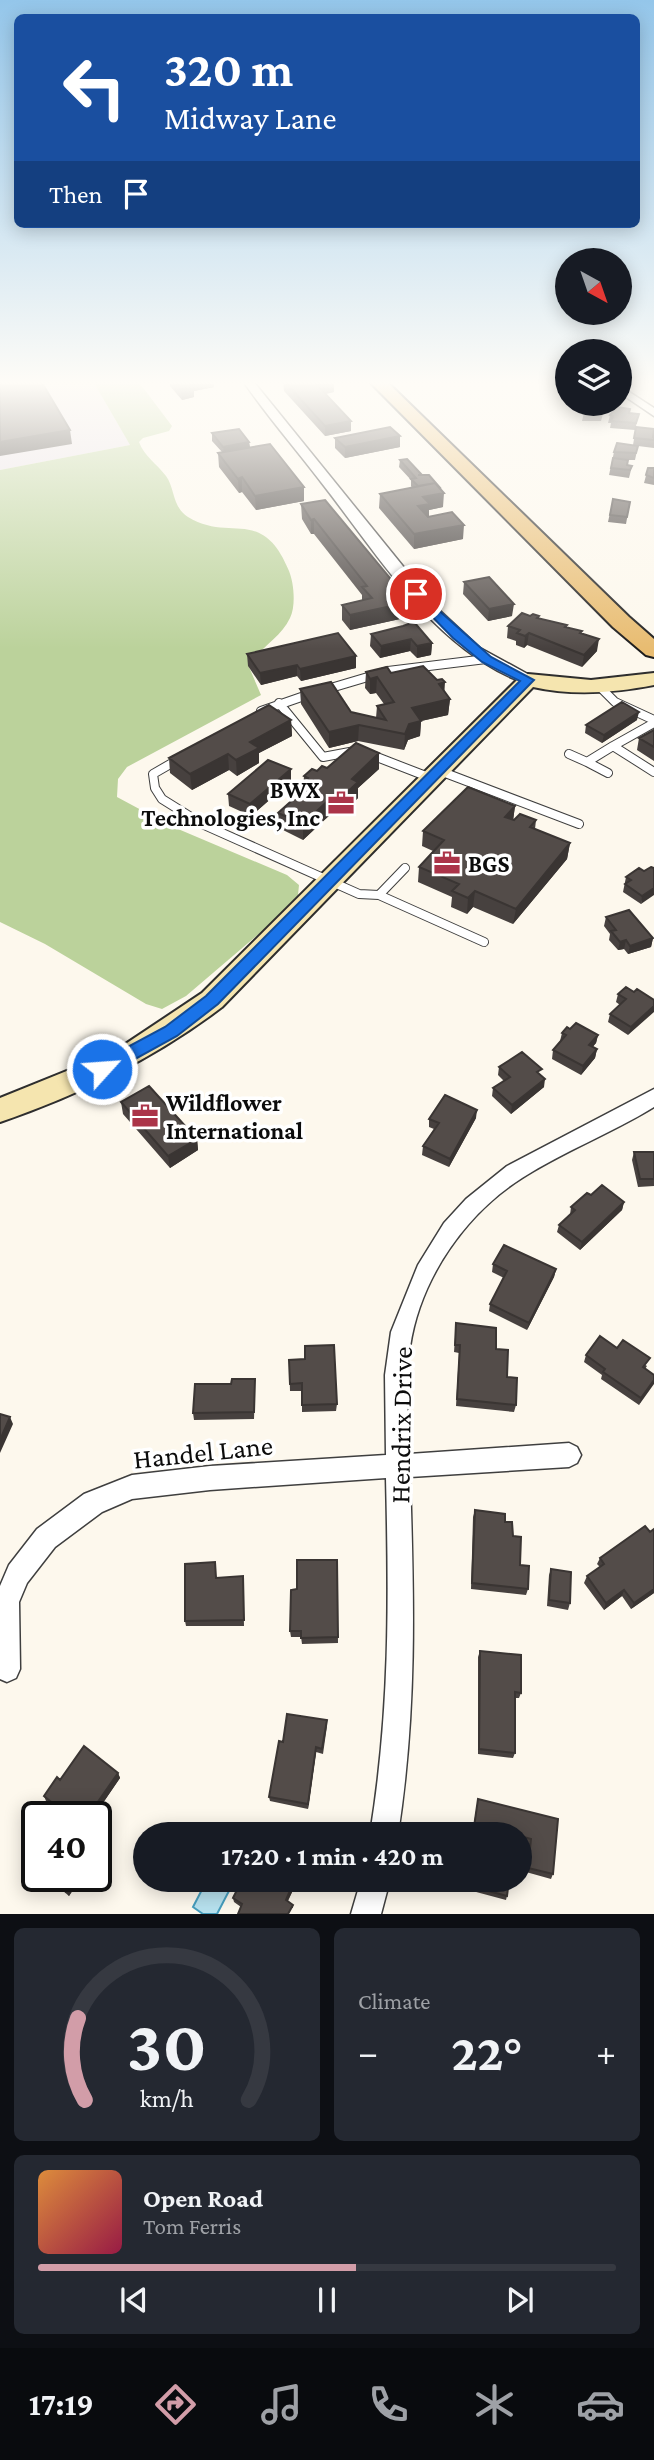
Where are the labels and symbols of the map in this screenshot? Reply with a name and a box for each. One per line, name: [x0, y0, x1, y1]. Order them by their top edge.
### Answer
north arrow: [555, 248, 632, 326]
pin: [386, 564, 446, 624]
place label: BWX Technologies, Inc: [141, 776, 321, 832]
office icon: BWX Technologies, Inc: [326, 788, 356, 818]
office icon: BGS: [432, 848, 462, 878]
place label: BGS: [468, 850, 510, 877]
position arrow: [65, 1032, 139, 1106]
place label: Wildflower International: [165, 1089, 303, 1144]
office icon: Wildflower International: [130, 1101, 160, 1131]
street label: Hendrix Drive: [384, 1346, 418, 1504]
street label: Handel Lane: [132, 1429, 274, 1475]
speed limit sign: 40: [21, 1801, 112, 1892]

